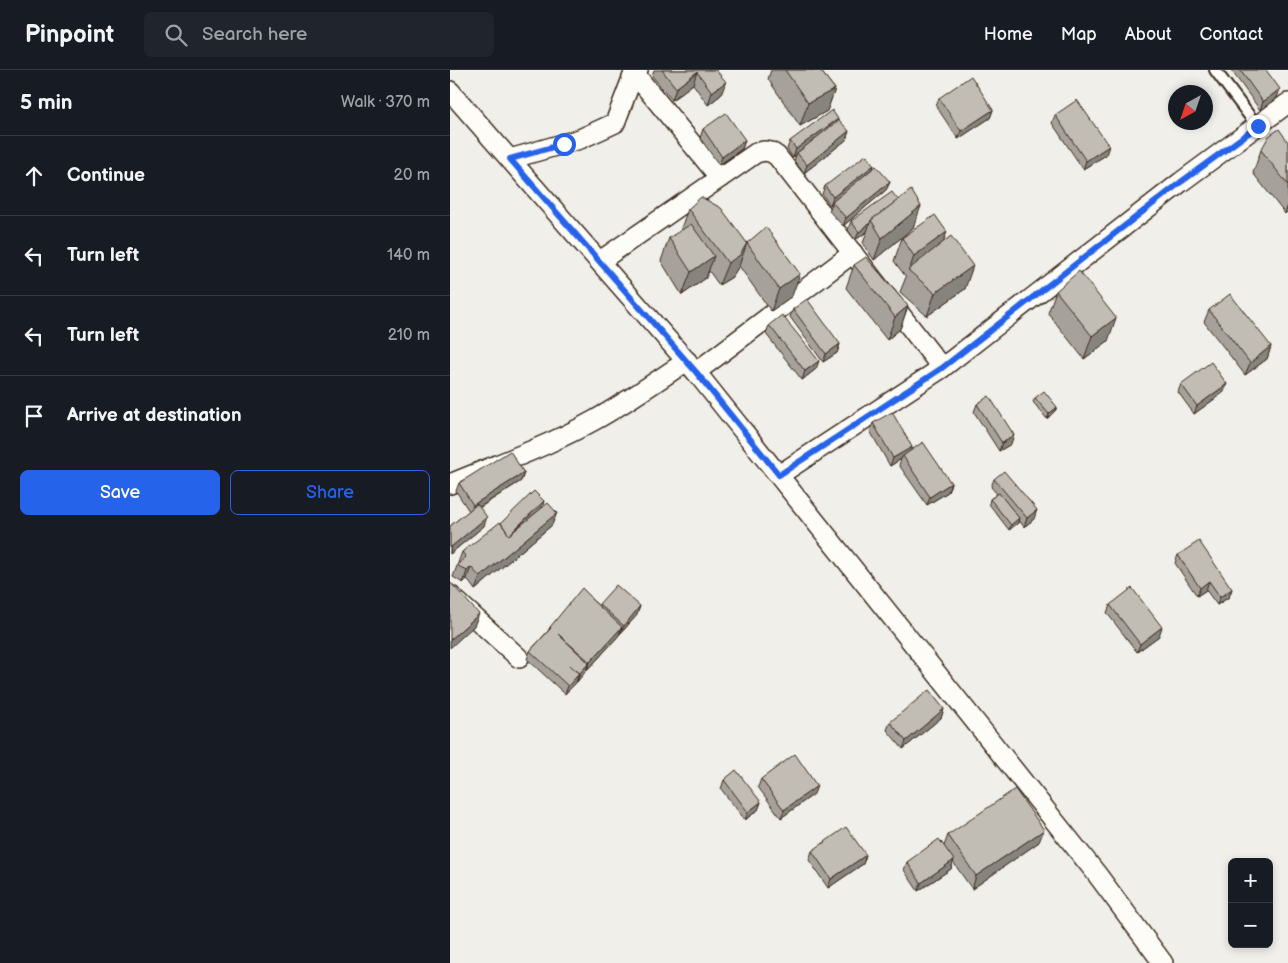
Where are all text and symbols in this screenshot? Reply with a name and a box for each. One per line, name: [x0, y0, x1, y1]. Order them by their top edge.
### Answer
search box: [144, 12, 494, 57]
text: Pinpoint: [25, 20, 114, 49]
icon: search: [162, 21, 190, 49]
text: Search here: [202, 23, 307, 46]
text: Home: [984, 24, 1033, 45]
text: Map: [1061, 24, 1097, 45]
text: About: [1125, 24, 1172, 45]
text: Contact: [1200, 24, 1263, 45]
north arrow: [1168, 85, 1213, 130]
text: 5 min: [20, 90, 73, 115]
text: Walk · 370 m: [341, 93, 430, 112]
route end: [1247, 115, 1270, 138]
route start: [553, 133, 576, 156]
icon: ahead: [20, 162, 48, 190]
text: Continue: [67, 164, 145, 187]
text: 20 m: [394, 166, 430, 185]
icon: left: [20, 242, 48, 270]
text: Turn left: [67, 244, 139, 267]
text: 140 m: [387, 246, 430, 265]
icon: left: [20, 322, 48, 350]
text: Turn left: [67, 324, 139, 347]
text: 210 m: [388, 326, 430, 345]
icon: arrive: [20, 402, 48, 430]
text: Arrive at destination: [67, 404, 242, 427]
button: Save: [20, 470, 220, 515]
button: Share: [230, 470, 430, 515]
map controls: [1228, 858, 1273, 948]
button: +: [1228, 858, 1273, 903]
button: −: [1228, 903, 1273, 948]

